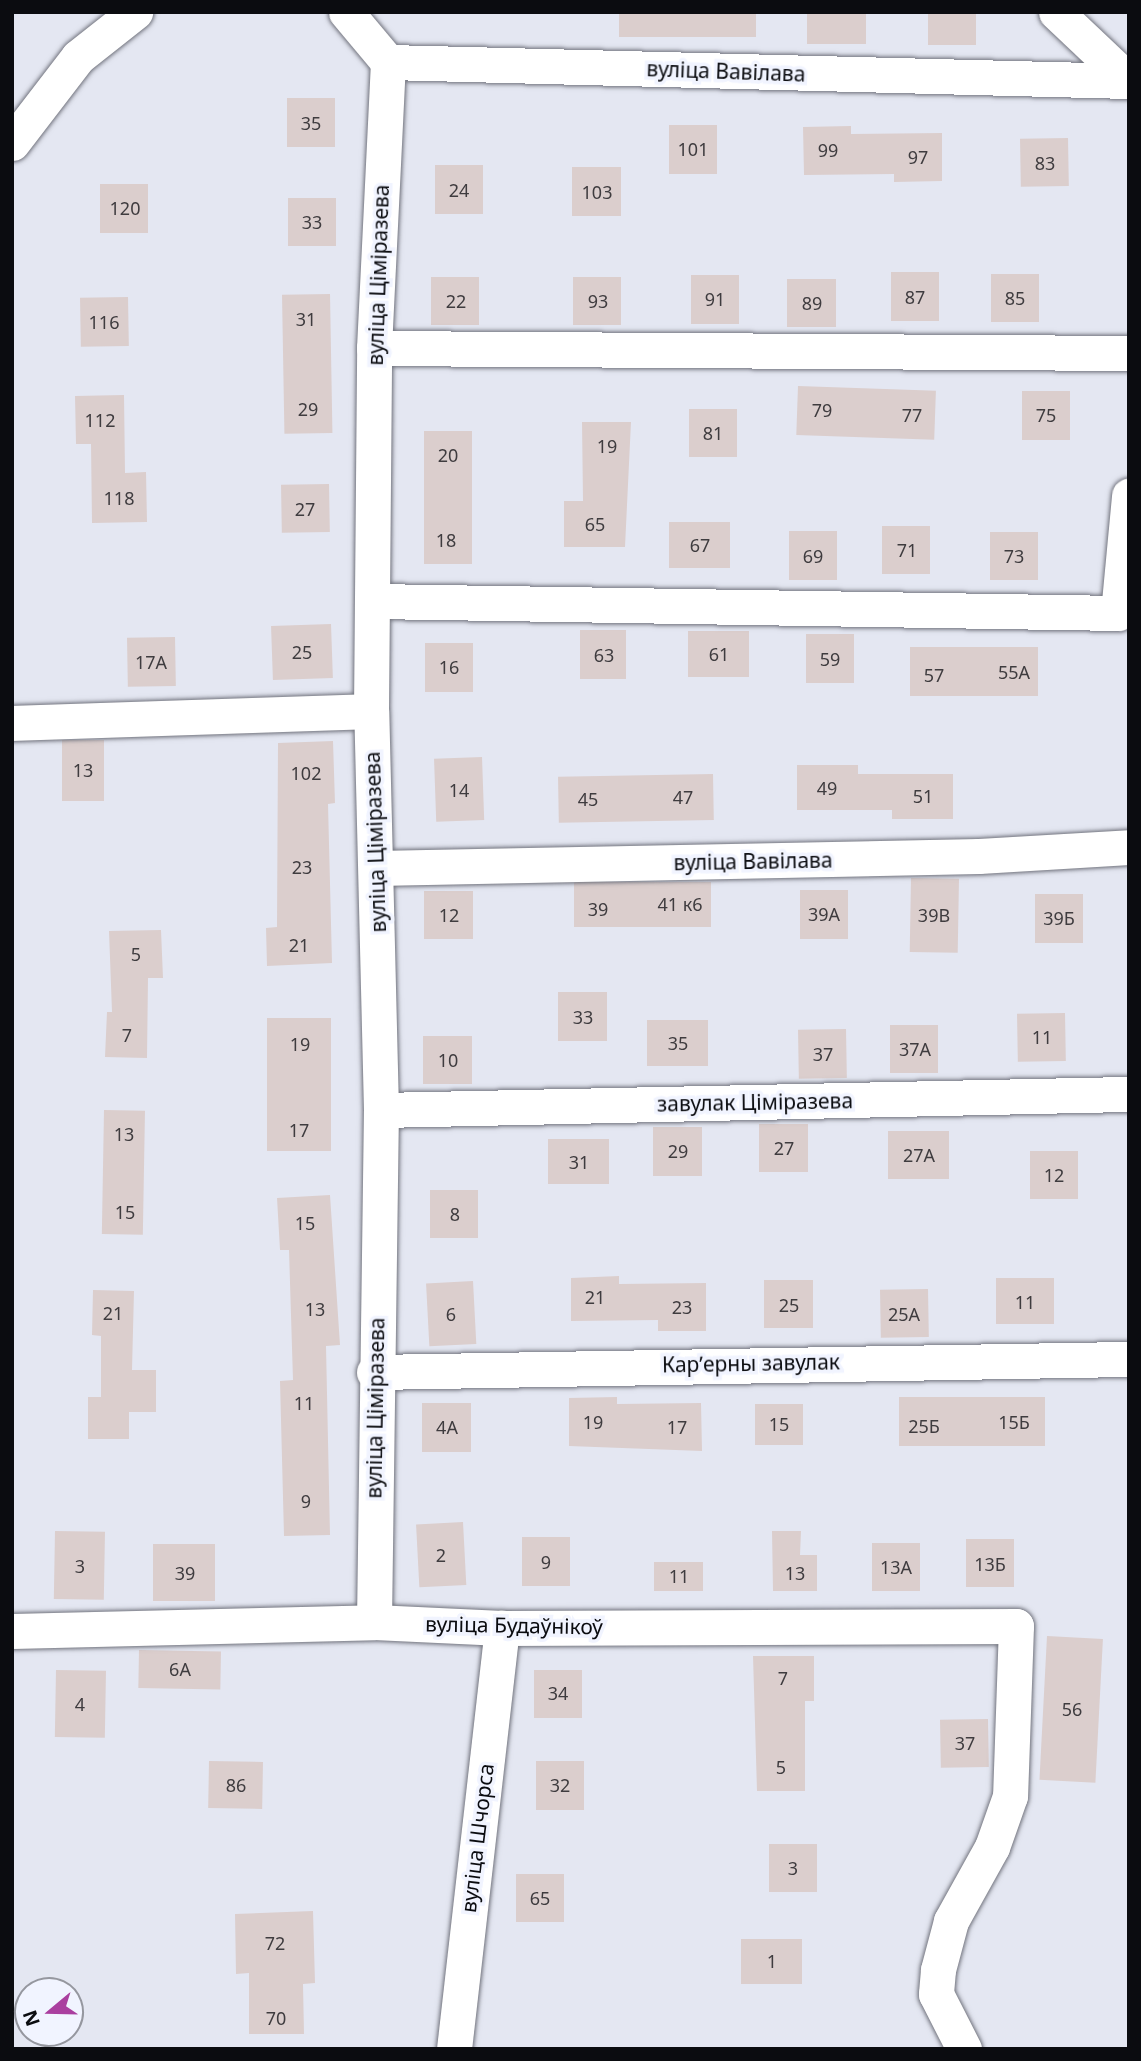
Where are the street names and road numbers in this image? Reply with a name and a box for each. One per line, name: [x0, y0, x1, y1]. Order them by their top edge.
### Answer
street label: вуліца Вавілава: [646, 56, 806, 86]
street label: вуліца Ціміразева: [362, 184, 394, 366]
street label: вуліца Ціміразева: [359, 751, 391, 933]
street label: вуліца Вавілава: [673, 847, 833, 875]
street label: завулак Ціміразева: [657, 1088, 853, 1116]
street label: вуліца Ціміразева: [361, 1317, 389, 1499]
street label: Карʼерны завулак: [662, 1349, 840, 1377]
street label: вуліца Будаўнікоў: [425, 1611, 603, 1639]
street label: вуліца Шчорса: [455, 1762, 499, 1914]

